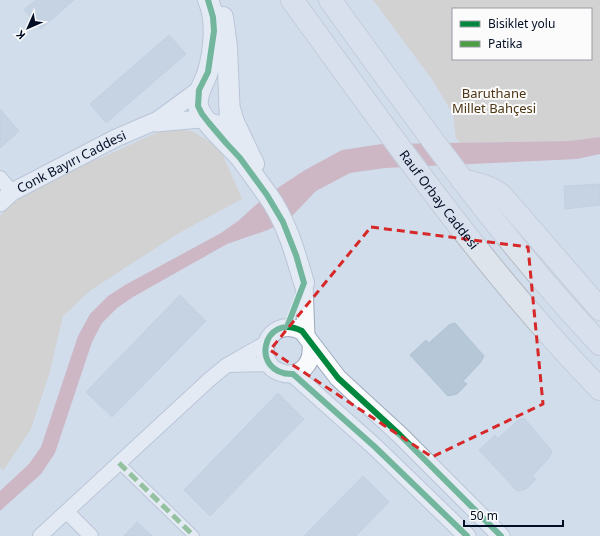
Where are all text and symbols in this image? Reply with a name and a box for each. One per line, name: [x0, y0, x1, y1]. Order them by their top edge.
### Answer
north arrow: [8, 8, 48, 48]
legend: [452, 8, 592, 60]
text: Bisiklet yolu: [488, 15, 555, 32]
text: K: [12, 27, 28, 43]
text: Patika: [488, 35, 523, 52]
park label: Baruthane Millet Bahçesi: [452, 84, 536, 117]
street label: Conk Bayırı Caddesi: [13, 126, 129, 197]
street label: Rauf Orbay Caddesi: [395, 146, 483, 253]
scale bar: [464, 502, 563, 528]
text: 50 m: [470, 507, 498, 524]

